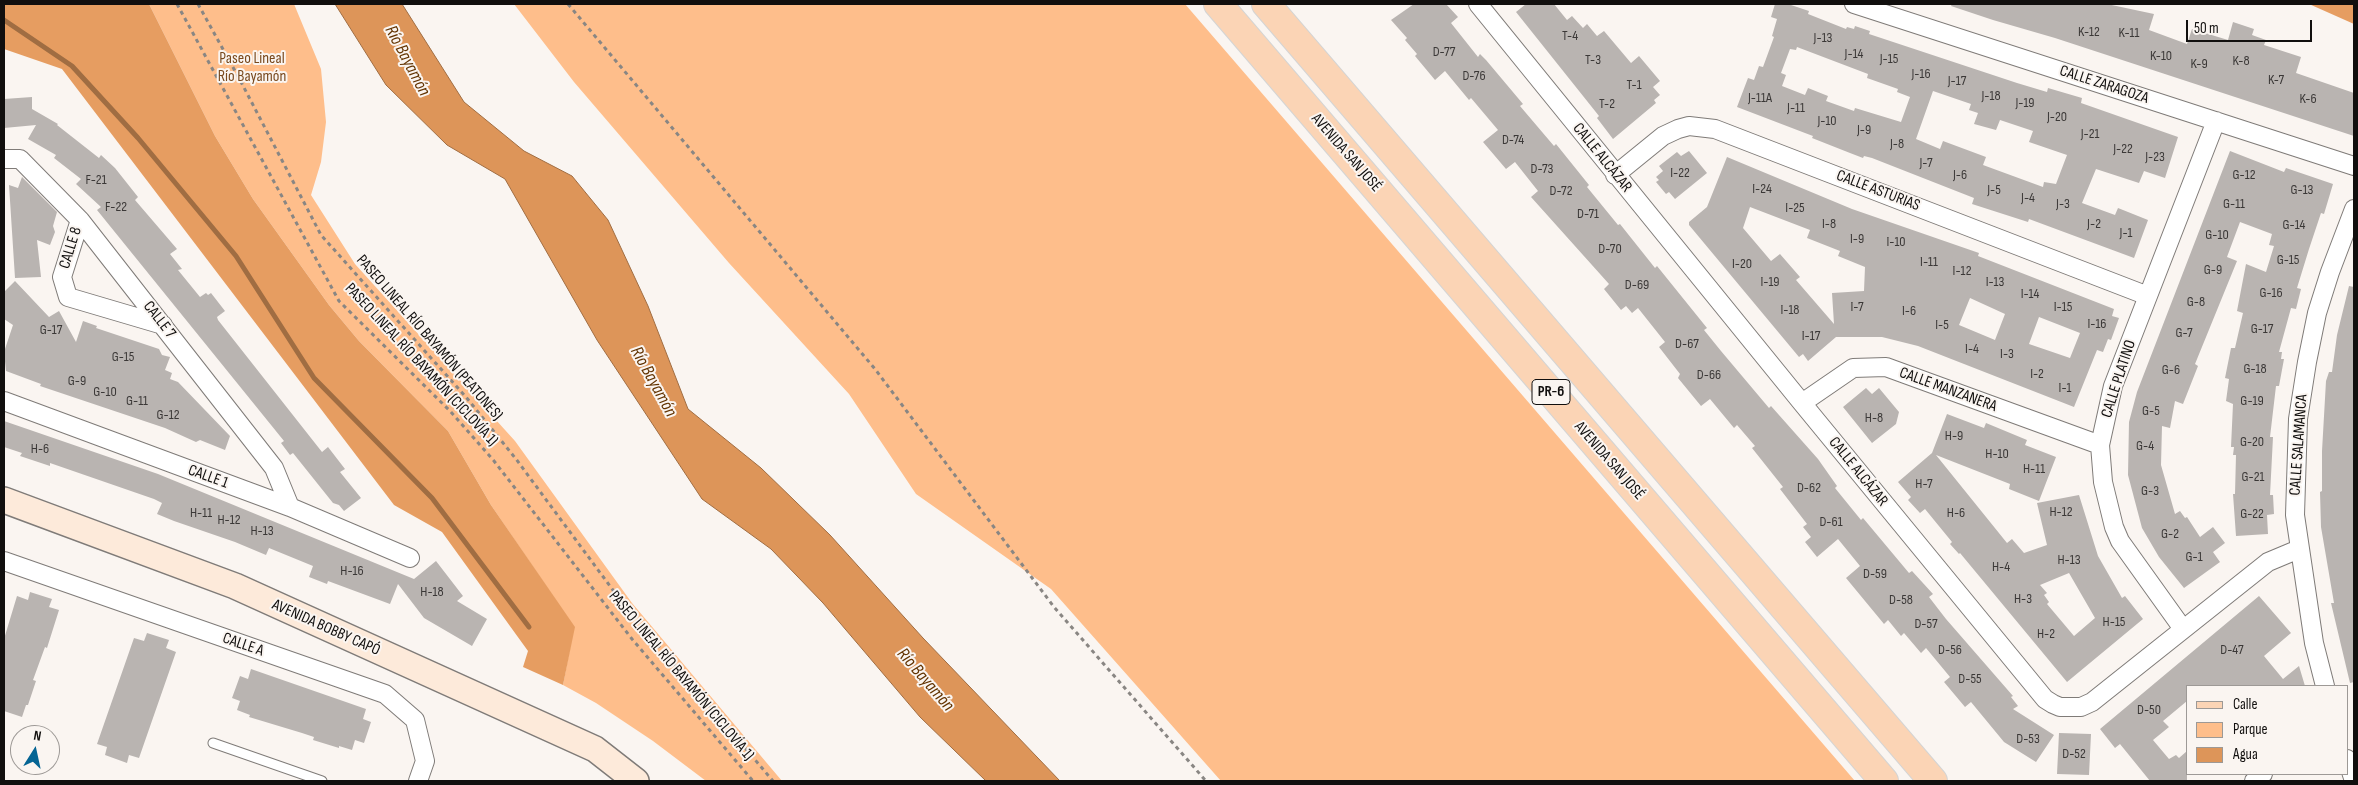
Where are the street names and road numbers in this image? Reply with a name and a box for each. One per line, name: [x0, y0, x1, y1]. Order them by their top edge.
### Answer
street label: CALLE ZARAGOZA: [2057, 62, 2151, 108]
street label: AVENIDA SAN JOSÉ: [1307, 110, 1385, 196]
street label: CALLE ALCÁZAR: [1568, 119, 1636, 197]
street label: CALLE ASTURIAS: [1834, 166, 1922, 216]
street label: CALLE 8: [56, 225, 86, 271]
street label: PASEO LINEAL RÍO BAYAMÓN (PEATONES): [352, 251, 506, 425]
street label: PASEO LINEAL RÍO BAYAMÓN (CICLOVÍA 1): [340, 280, 502, 450]
street label: CALLE 7: [139, 298, 179, 342]
street label: CALLE PLATINO: [2097, 338, 2141, 420]
street label: CALLE MANZANERA: [1897, 363, 1999, 417]
road number: PR-6: [1532, 380, 1570, 404]
street label: CALLE SALAMANCA: [2286, 394, 2312, 496]
street label: AVENIDA SAN JOSÉ: [1570, 418, 1648, 504]
street label: CALLE ALCÁZAR: [1824, 433, 1892, 511]
street label: CALLE 1: [185, 461, 231, 493]
street label: PASEO LINEAL RÍO BAYAMÓN (CICLOVÍA 1): [604, 587, 758, 765]
street label: AVENIDA BOBBY CAPÓ: [269, 596, 383, 660]
street label: CALLE A: [220, 629, 266, 661]

